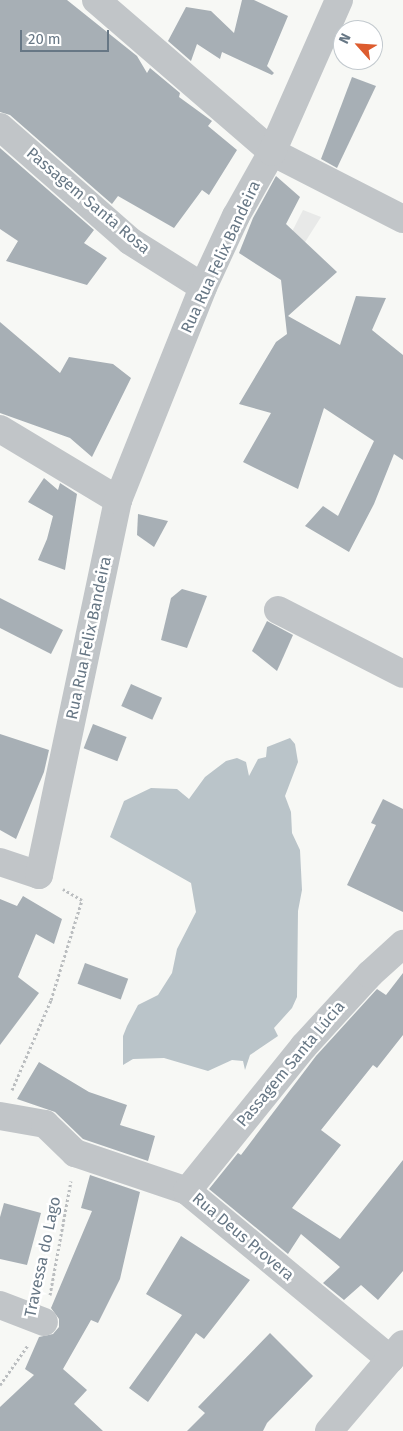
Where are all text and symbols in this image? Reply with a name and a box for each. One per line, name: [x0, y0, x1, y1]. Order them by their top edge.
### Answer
scale bar: [22, 20, 111, 52]
north arrow: [333, 20, 383, 70]
text: 20 m: [28, 30, 61, 48]
text: N: [335, 31, 355, 47]
street label: Passagem Santa Rosa: [22, 144, 154, 258]
street label: Rua Rua Felix Bandeira: [177, 178, 265, 336]
street label: Rua Rua Felix Bandeira: [62, 555, 116, 721]
street label: Passagem Santa Lúcia: [233, 997, 349, 1131]
street label: Rua Deus Provera: [188, 1189, 298, 1285]
street label: Travessa do Lago: [21, 1195, 65, 1319]

